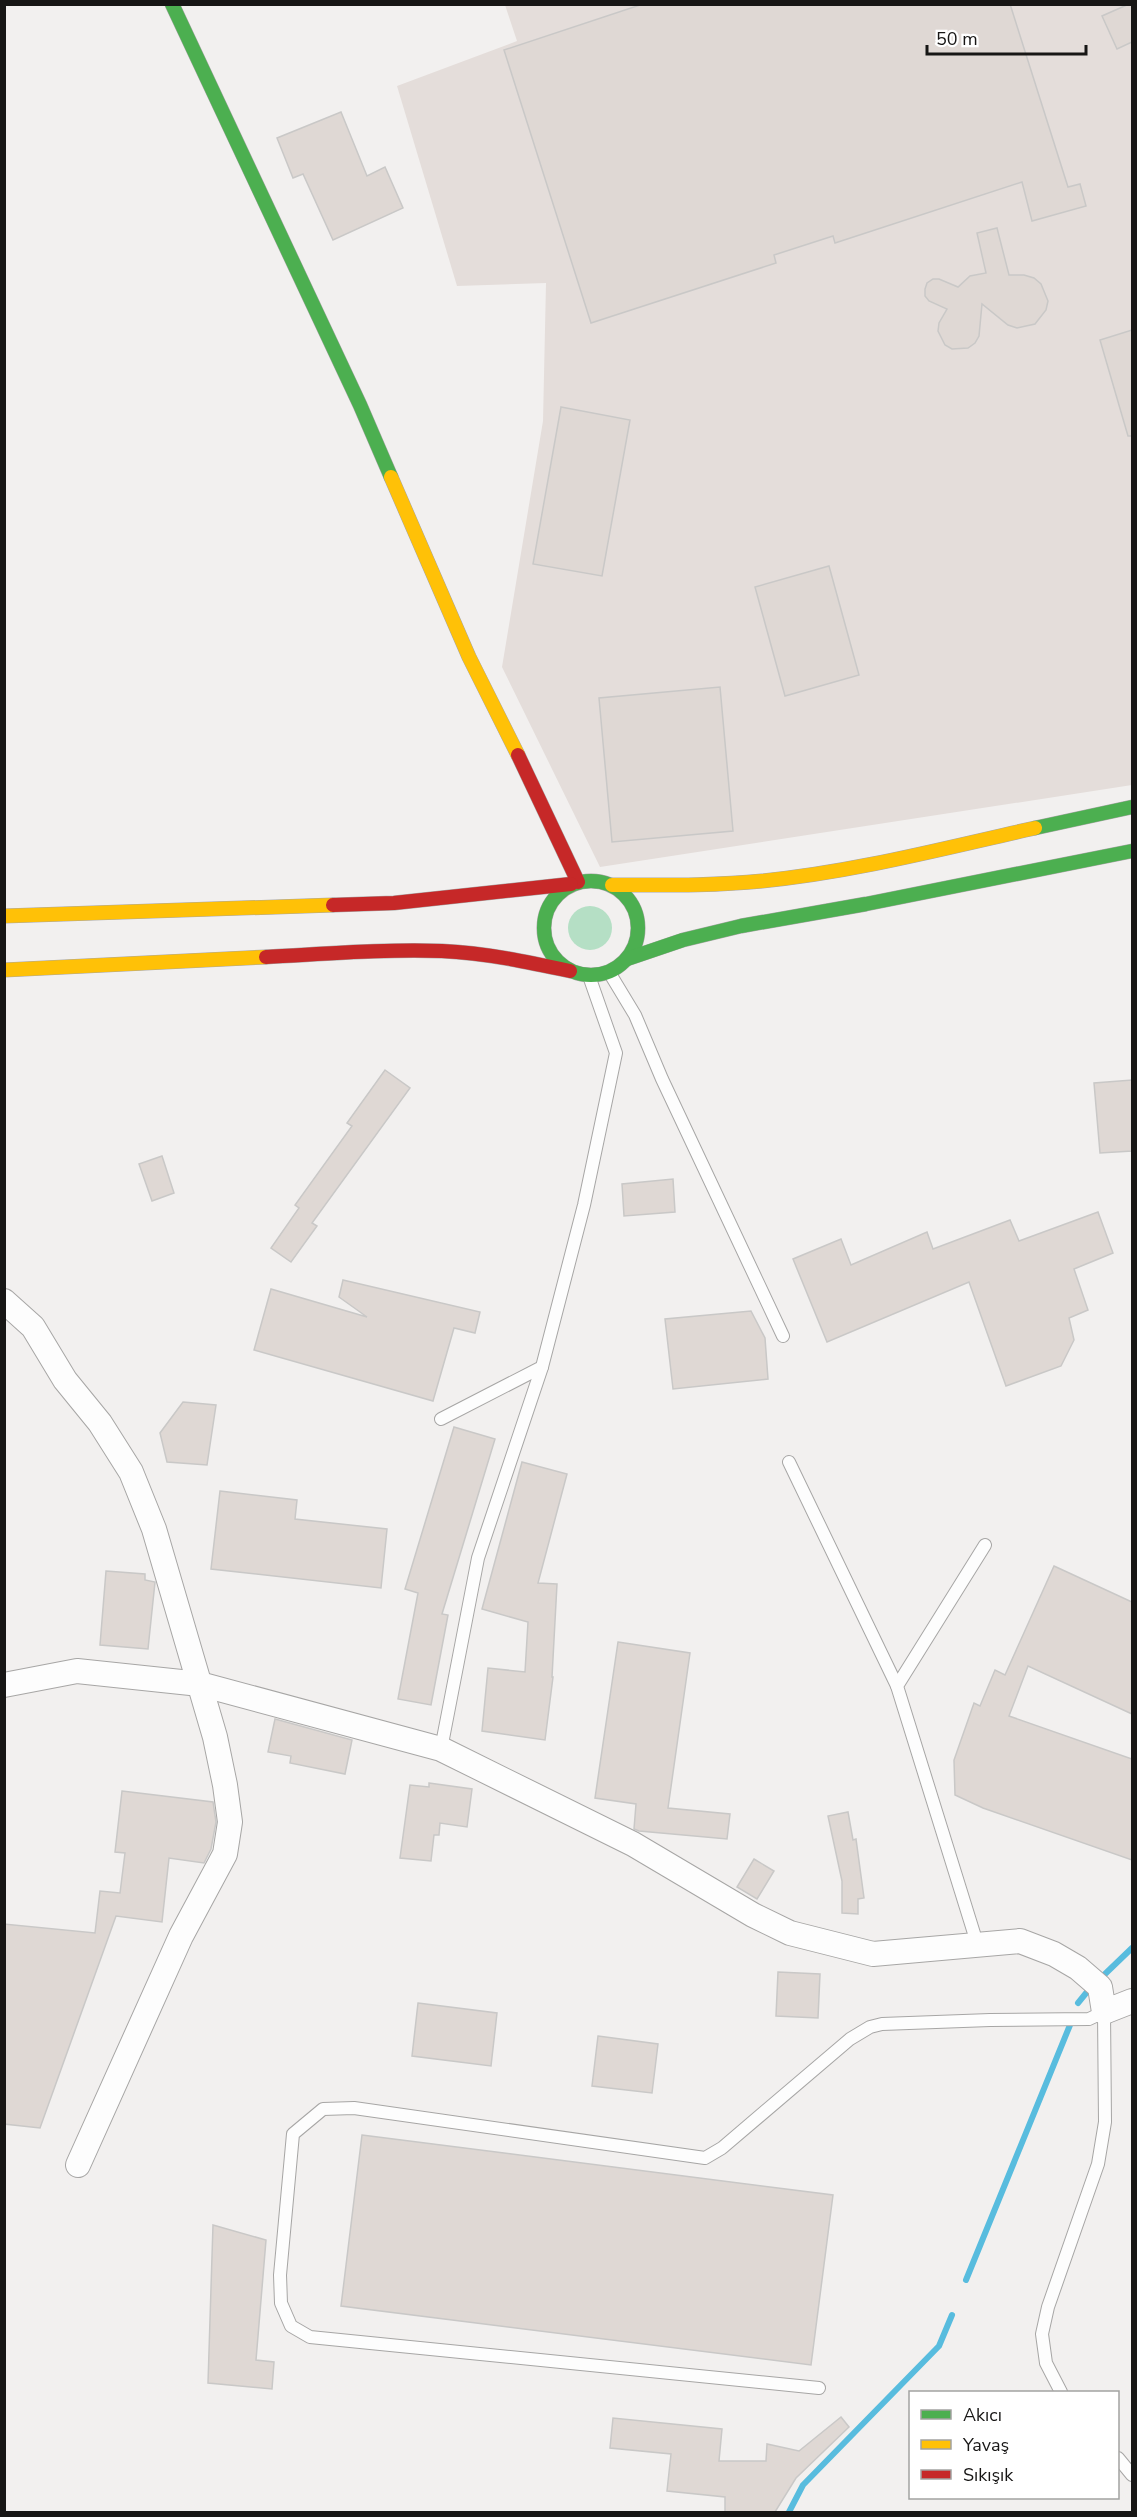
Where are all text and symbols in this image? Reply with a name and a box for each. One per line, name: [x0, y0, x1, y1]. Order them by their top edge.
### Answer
scale bar: [927, 18, 1086, 56]
text: 50 m: [936, 27, 978, 51]
legend: [909, 2391, 1119, 2499]
text: Akıcı: [963, 2403, 1002, 2427]
text: Yavaş: [962, 2433, 1009, 2457]
text: Sıkışık: [963, 2463, 1014, 2487]

